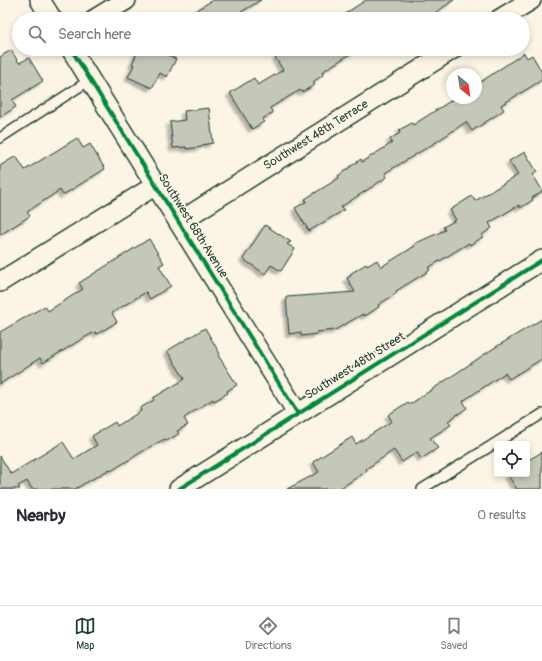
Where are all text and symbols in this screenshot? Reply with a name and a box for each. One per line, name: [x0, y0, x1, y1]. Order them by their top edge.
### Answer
search box: [12, 12, 530, 56]
icon: search: [26, 23, 48, 45]
text: Search here: [58, 25, 131, 44]
north arrow: [446, 68, 482, 104]
street label: Southwest 48th Terrace: [261, 97, 371, 173]
street label: Southwest 68th Avenue: [155, 171, 231, 281]
street label: Southwest 48th Street: [302, 329, 408, 403]
map controls: [494, 441, 530, 477]
button: locate: [494, 441, 530, 477]
text: Nearby: [16, 505, 65, 526]
text: 0 results: [477, 507, 526, 523]
tab: Map: [74, 615, 96, 652]
tab: Directions: [245, 615, 292, 652]
tab: Saved: [440, 615, 468, 652]

